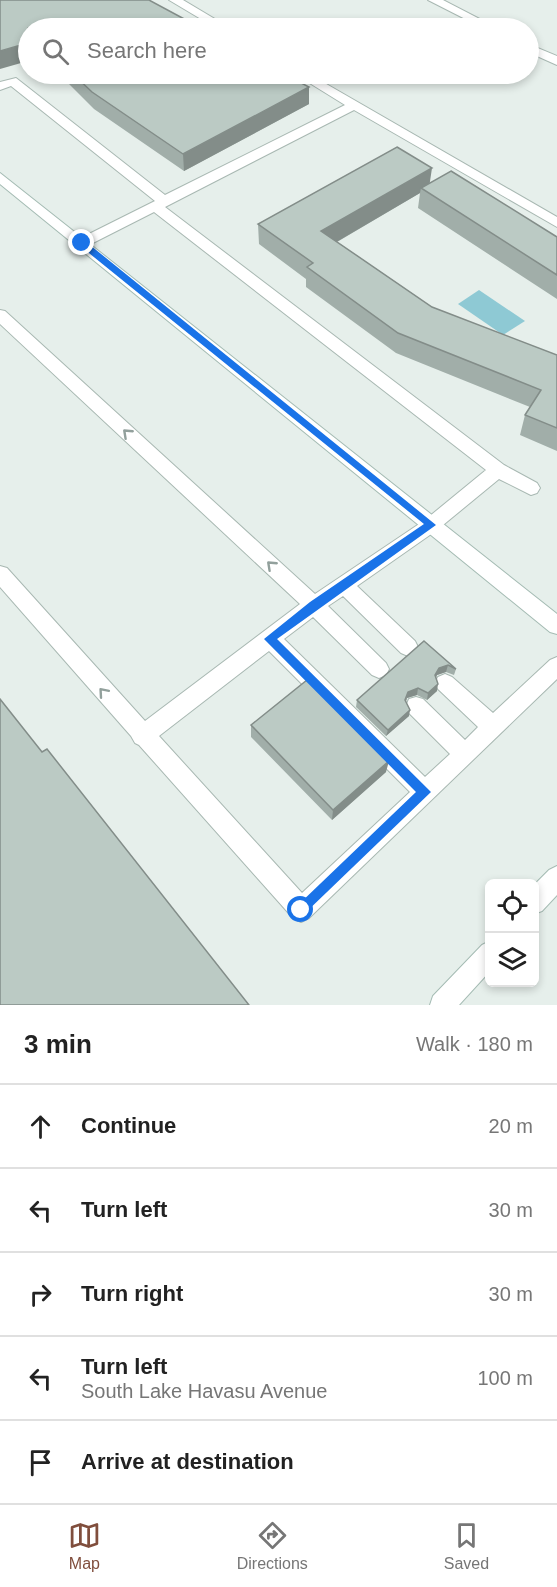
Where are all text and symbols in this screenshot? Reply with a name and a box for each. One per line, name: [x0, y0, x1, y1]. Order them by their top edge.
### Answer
search box: [18, 18, 539, 84]
icon: search: [39, 35, 72, 68]
text: Search here: [87, 38, 207, 63]
route end: [68, 229, 94, 255]
one-way arrow: [124, 429, 134, 440]
one-way arrow: [267, 561, 277, 572]
one-way arrow: [99, 688, 110, 699]
map controls: [485, 879, 539, 987]
button: locate: [485, 879, 539, 933]
route start: [287, 896, 313, 922]
button: layers: [485, 933, 539, 987]
text: 3 min: [24, 1029, 92, 1059]
text: Walk · 180 m: [416, 1033, 533, 1055]
icon: ahead: [24, 1110, 57, 1143]
text: Continue: [81, 1113, 176, 1138]
text: 20 m: [489, 1115, 533, 1137]
icon: left: [24, 1194, 57, 1227]
text: Turn left: [81, 1197, 167, 1222]
text: 30 m: [489, 1199, 533, 1221]
icon: right: [24, 1278, 57, 1311]
text: Turn right: [81, 1281, 183, 1306]
text: 30 m: [489, 1283, 533, 1305]
text: Turn left: [81, 1354, 167, 1379]
icon: left: [24, 1362, 57, 1395]
text: 100 m: [477, 1367, 533, 1389]
text: South Lake Havasu Avenue: [81, 1380, 327, 1402]
icon: arrive: [24, 1446, 57, 1479]
text: Arrive at destination: [81, 1449, 294, 1474]
tab: Map: [68, 1519, 101, 1573]
tab: Directions: [237, 1519, 308, 1573]
tab: Saved: [444, 1519, 489, 1573]

